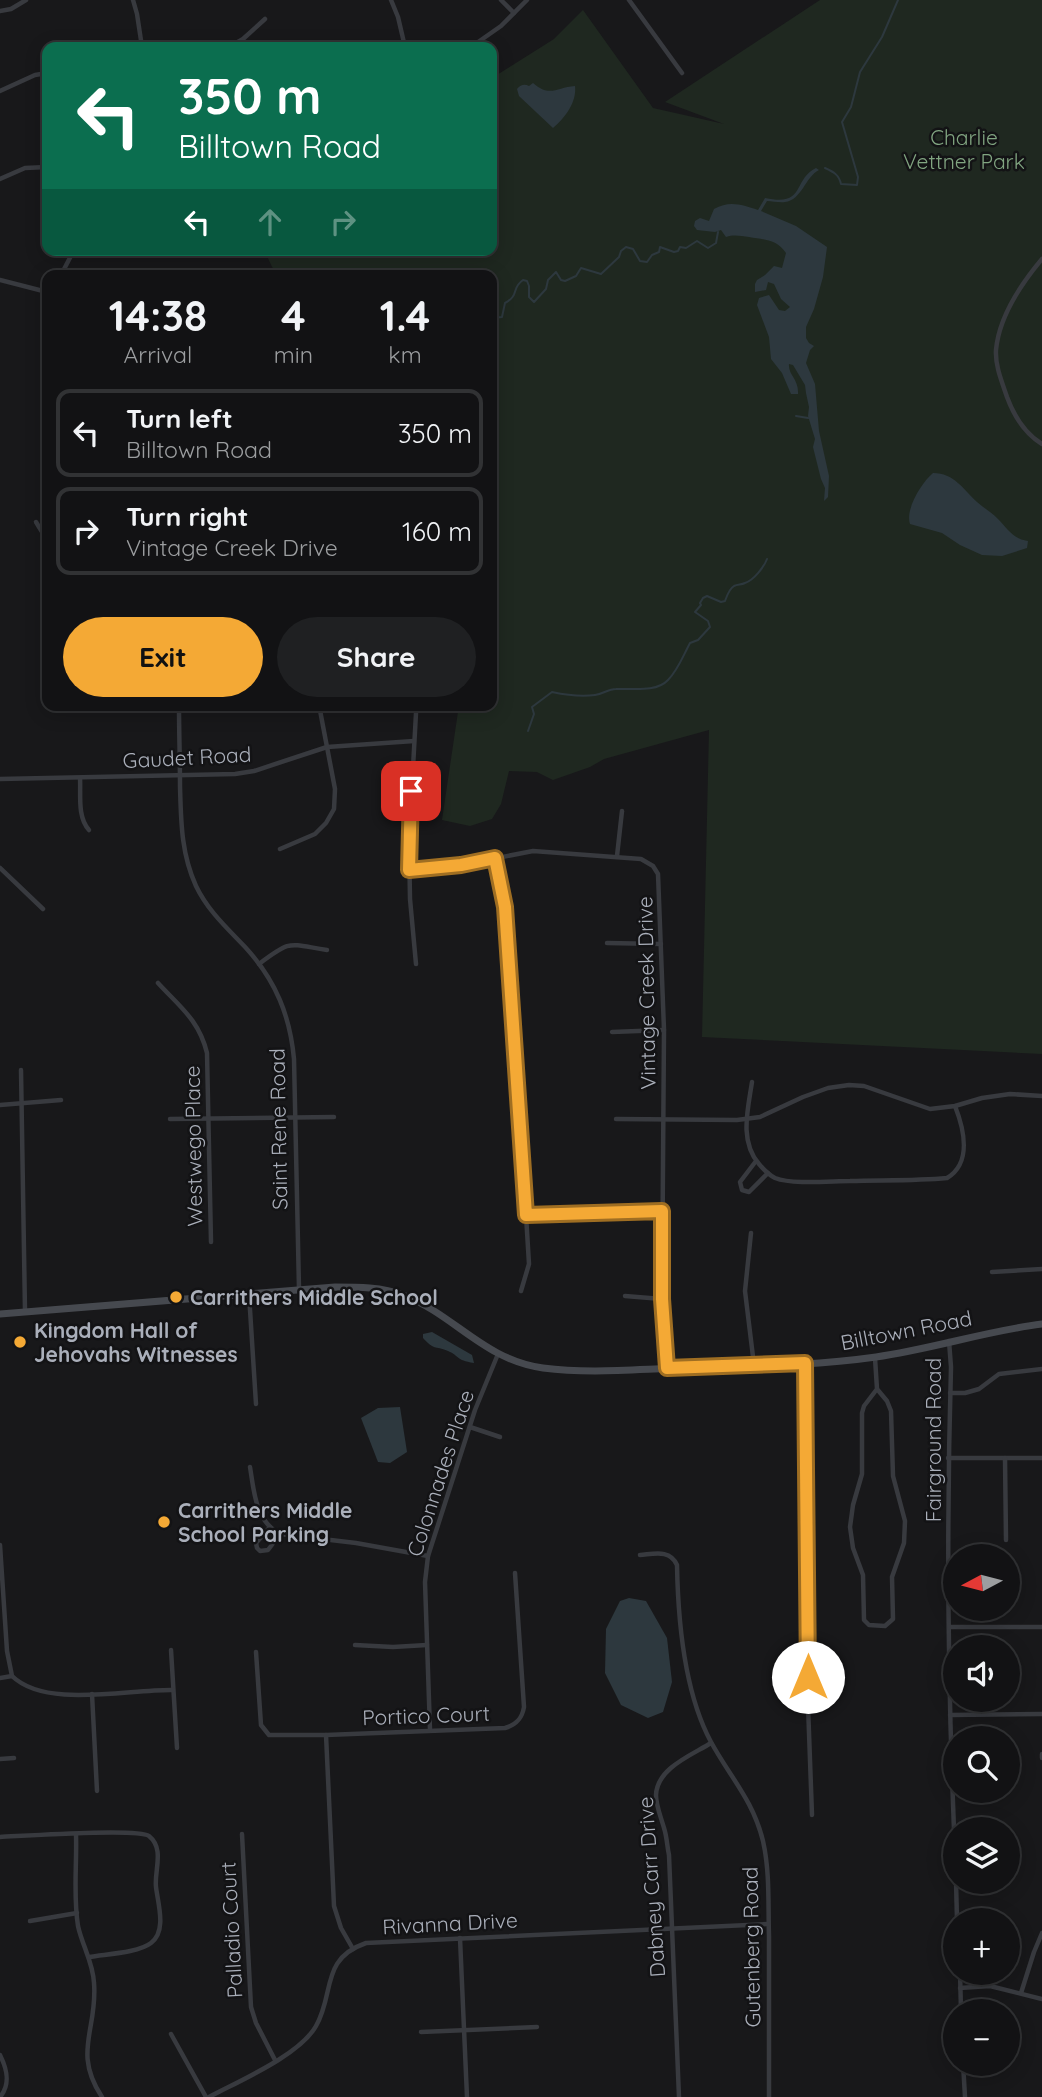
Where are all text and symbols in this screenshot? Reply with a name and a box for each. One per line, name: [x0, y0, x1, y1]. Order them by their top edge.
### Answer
text: 350 m: [178, 65, 322, 126]
icon: left: [63, 70, 154, 161]
park label: Charlie Vettner Park: [903, 124, 1025, 174]
text: Billtown Road: [178, 126, 381, 166]
icon: left: [178, 203, 216, 241]
icon: ahead: [251, 203, 289, 241]
icon: right: [324, 203, 362, 241]
text: 14:38: [109, 289, 207, 342]
text: 4: [281, 289, 306, 342]
text: 1.4: [380, 289, 430, 342]
text: Arrival: [123, 340, 192, 369]
text: min: [274, 340, 313, 369]
text: km: [388, 340, 422, 369]
text: Turn left: [126, 402, 233, 435]
icon: left: [67, 414, 105, 452]
text: 350 m: [398, 417, 472, 450]
text: Billtown Road: [126, 435, 272, 464]
text: Turn right: [126, 500, 248, 533]
icon: right: [67, 512, 105, 550]
text: 160 m: [402, 515, 472, 548]
text: Vintage Creek Drive: [126, 533, 338, 562]
button: Exit: [63, 617, 263, 697]
button: Share: [277, 617, 476, 697]
street label: Gaudet Road: [122, 741, 252, 773]
pin: [381, 761, 441, 821]
icon: arrive: [392, 772, 430, 810]
street label: Vintage Creek Drive: [631, 896, 661, 1090]
street label: Saint Rene Road: [264, 1048, 292, 1210]
street label: Westwego Place: [179, 1065, 207, 1227]
place label: Carrithers Middle School: [190, 1284, 438, 1310]
marker: Carrithers Middle School: [168, 1289, 184, 1305]
street label: Billtown Road: [838, 1305, 974, 1355]
place label: Kingdom Hall of Jehovahs Witnesses: [34, 1317, 238, 1367]
marker: Kingdom Hall of Jehovahs Witnesses: [12, 1334, 28, 1350]
street label: Fairground Road: [920, 1358, 946, 1522]
street label: Colonnades Place: [401, 1386, 479, 1560]
place label: Carrithers Middle School Parking: [178, 1497, 352, 1547]
marker: Carrithers Middle School Parking: [156, 1514, 172, 1530]
north arrow: [943, 1544, 1020, 1620]
map controls: [943, 1544, 1020, 2076]
button: sound: [943, 1635, 1020, 1712]
position arrow: [771, 1640, 845, 1714]
street label: Portico Court: [362, 1700, 490, 1730]
button: search: [943, 1726, 1020, 1803]
street label: Dabney Carr Drive: [632, 1796, 670, 1978]
button: layers: [943, 1817, 1020, 1894]
street label: Palladio Court: [214, 1861, 248, 1999]
street label: Gutenberg Road: [737, 1866, 765, 2028]
street label: Rivanna Drive: [382, 1906, 518, 1940]
button: +: [943, 1908, 1020, 1985]
button: −: [943, 1999, 1020, 2076]

